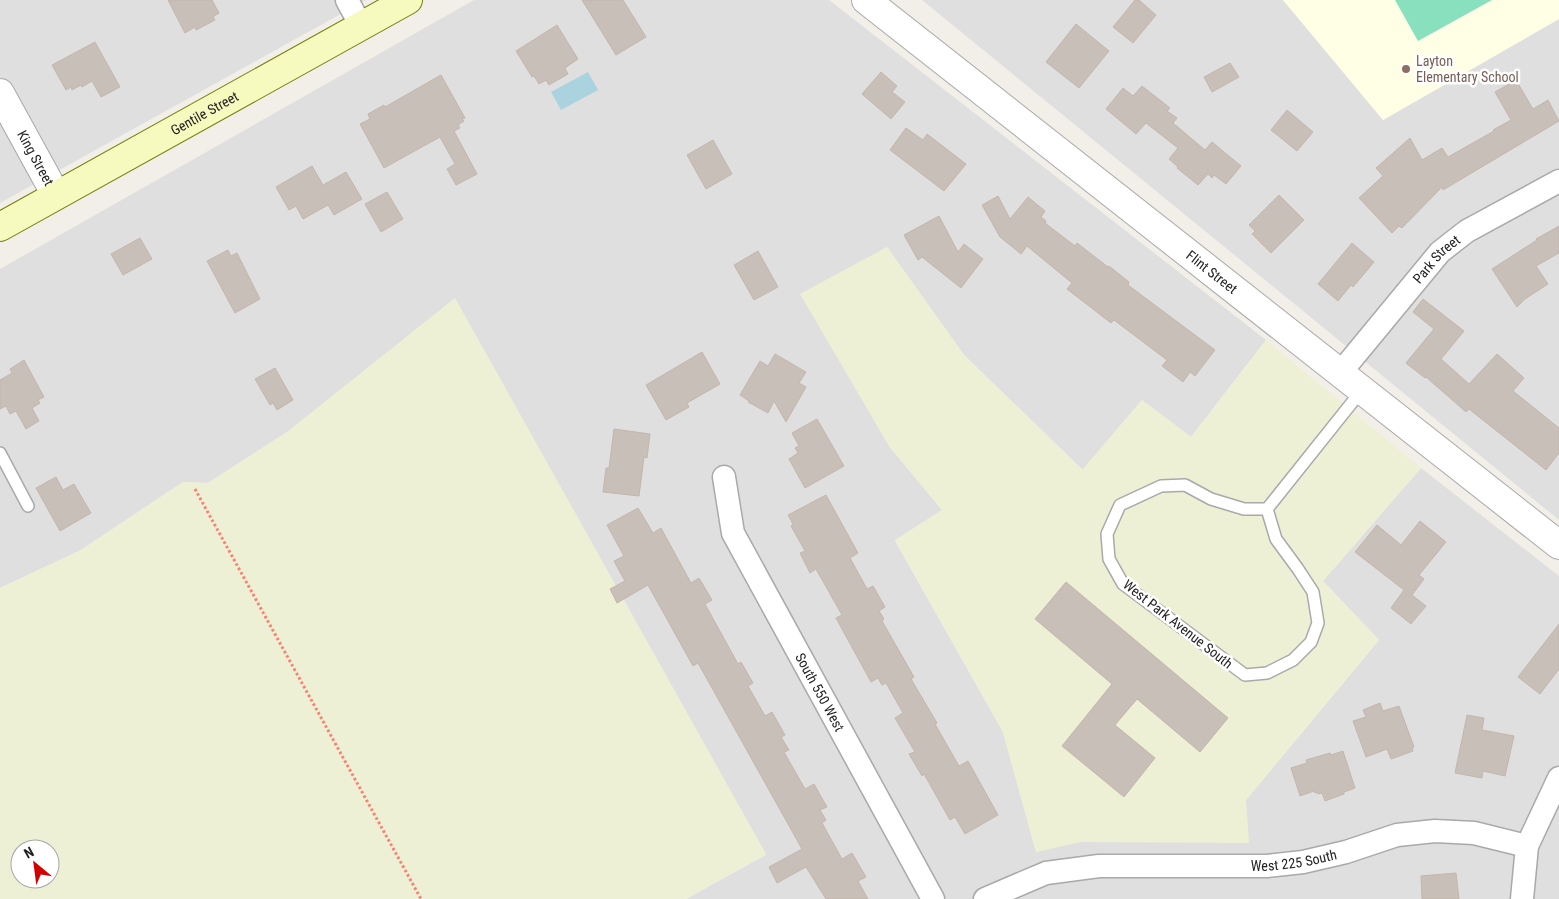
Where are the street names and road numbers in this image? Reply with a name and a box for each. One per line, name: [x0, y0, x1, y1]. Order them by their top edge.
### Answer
street label: Gentile Street: [168, 88, 241, 138]
street label: King Street: [14, 127, 57, 188]
street label: Park Street: [1410, 232, 1463, 286]
street label: Flint Street: [1183, 247, 1240, 297]
street label: West Park Avenue South: [1120, 576, 1236, 672]
street label: South 550 West: [792, 650, 848, 734]
street label: West 225 South: [1251, 846, 1338, 874]

